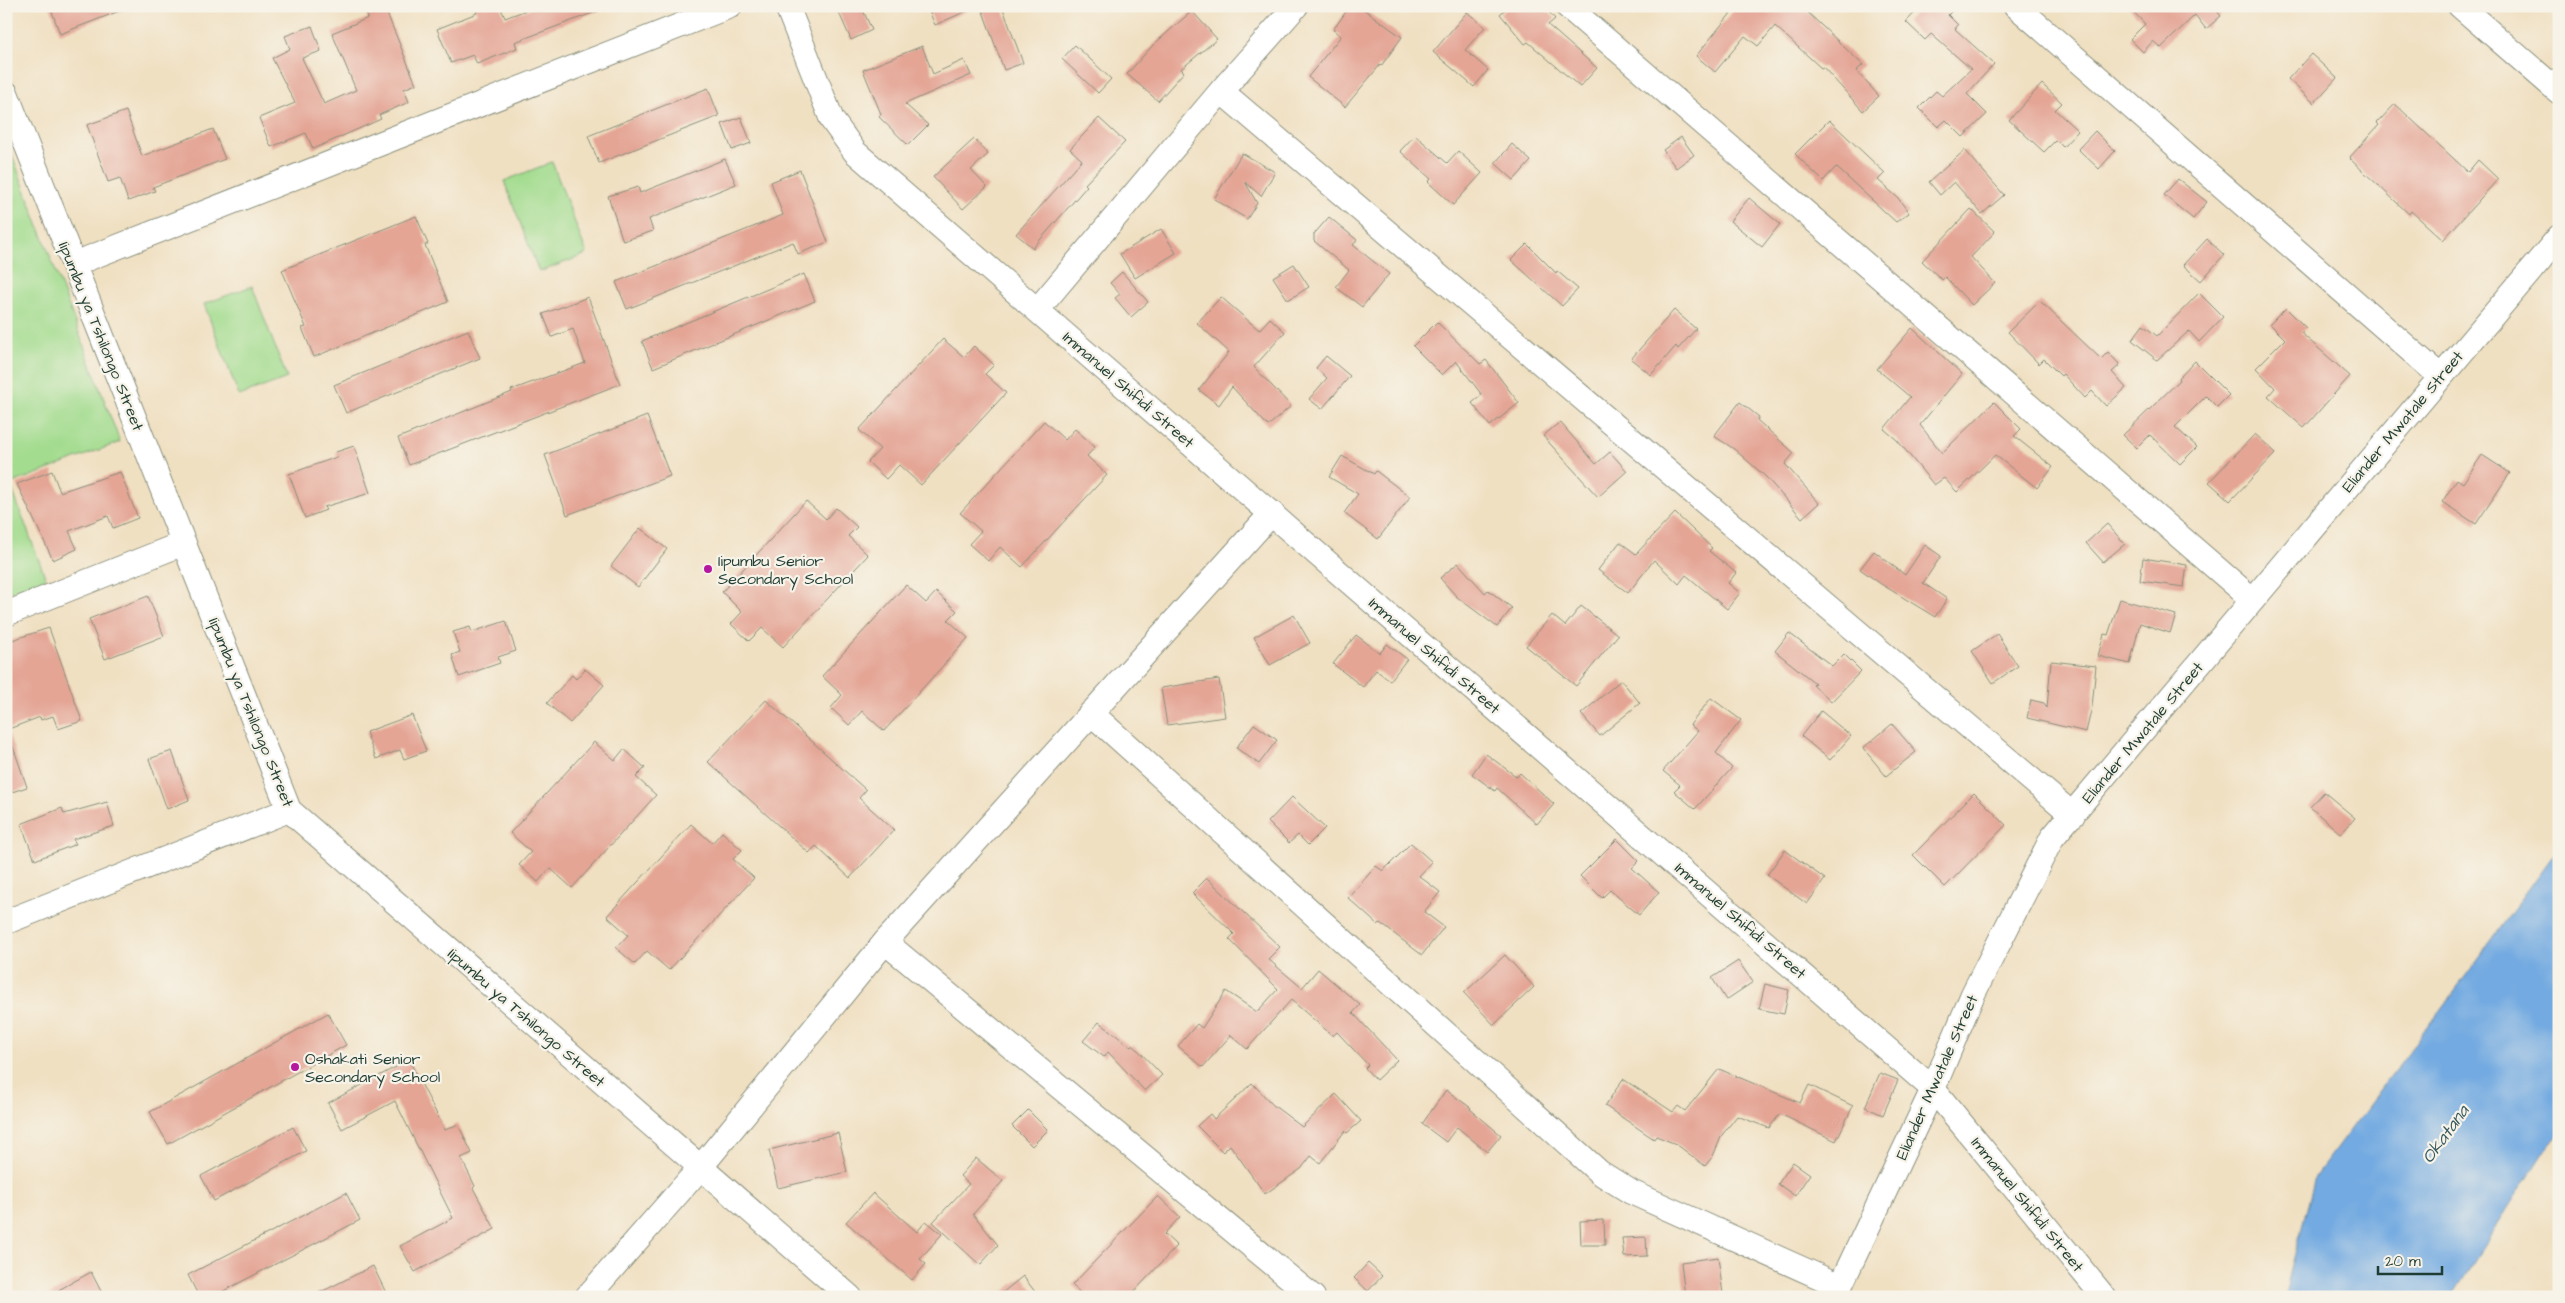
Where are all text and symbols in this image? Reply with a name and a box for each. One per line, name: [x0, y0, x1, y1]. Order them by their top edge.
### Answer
street label: Iipumbu ya Tshilongo Street: [52, 239, 149, 435]
street label: Immanuel Shifidi Street: [1058, 326, 1199, 454]
street label: Eliander Mwatale Street: [2337, 346, 2469, 497]
place label: Iipumbu Senior Secondary School: [718, 550, 853, 591]
marker: Iipumbu Senior Secondary School: [702, 563, 714, 575]
street label: Immanuel Shifidi Street: [1364, 592, 1505, 720]
street label: Iipumbu ya Tshilongo Street: [202, 615, 299, 811]
street label: Eliander Mwatale Street: [2077, 657, 2209, 808]
street label: Immanuel Shifidi Street: [1670, 857, 1811, 985]
street label: Iipumbu ya Tshilongo Street: [442, 943, 610, 1093]
street label: Eliander Mwatale Street: [1891, 991, 1983, 1163]
place label: Oshakati Senior Secondary School: [305, 1048, 440, 1089]
marker: Oshakati Senior Secondary School: [289, 1061, 301, 1073]
water label: Okatana: [2416, 1099, 2476, 1169]
street label: Immanuel Shifidi Street: [1966, 1132, 2089, 1277]
scale bar: [2378, 1243, 2441, 1275]
text: 20 m: [2385, 1251, 2421, 1272]

